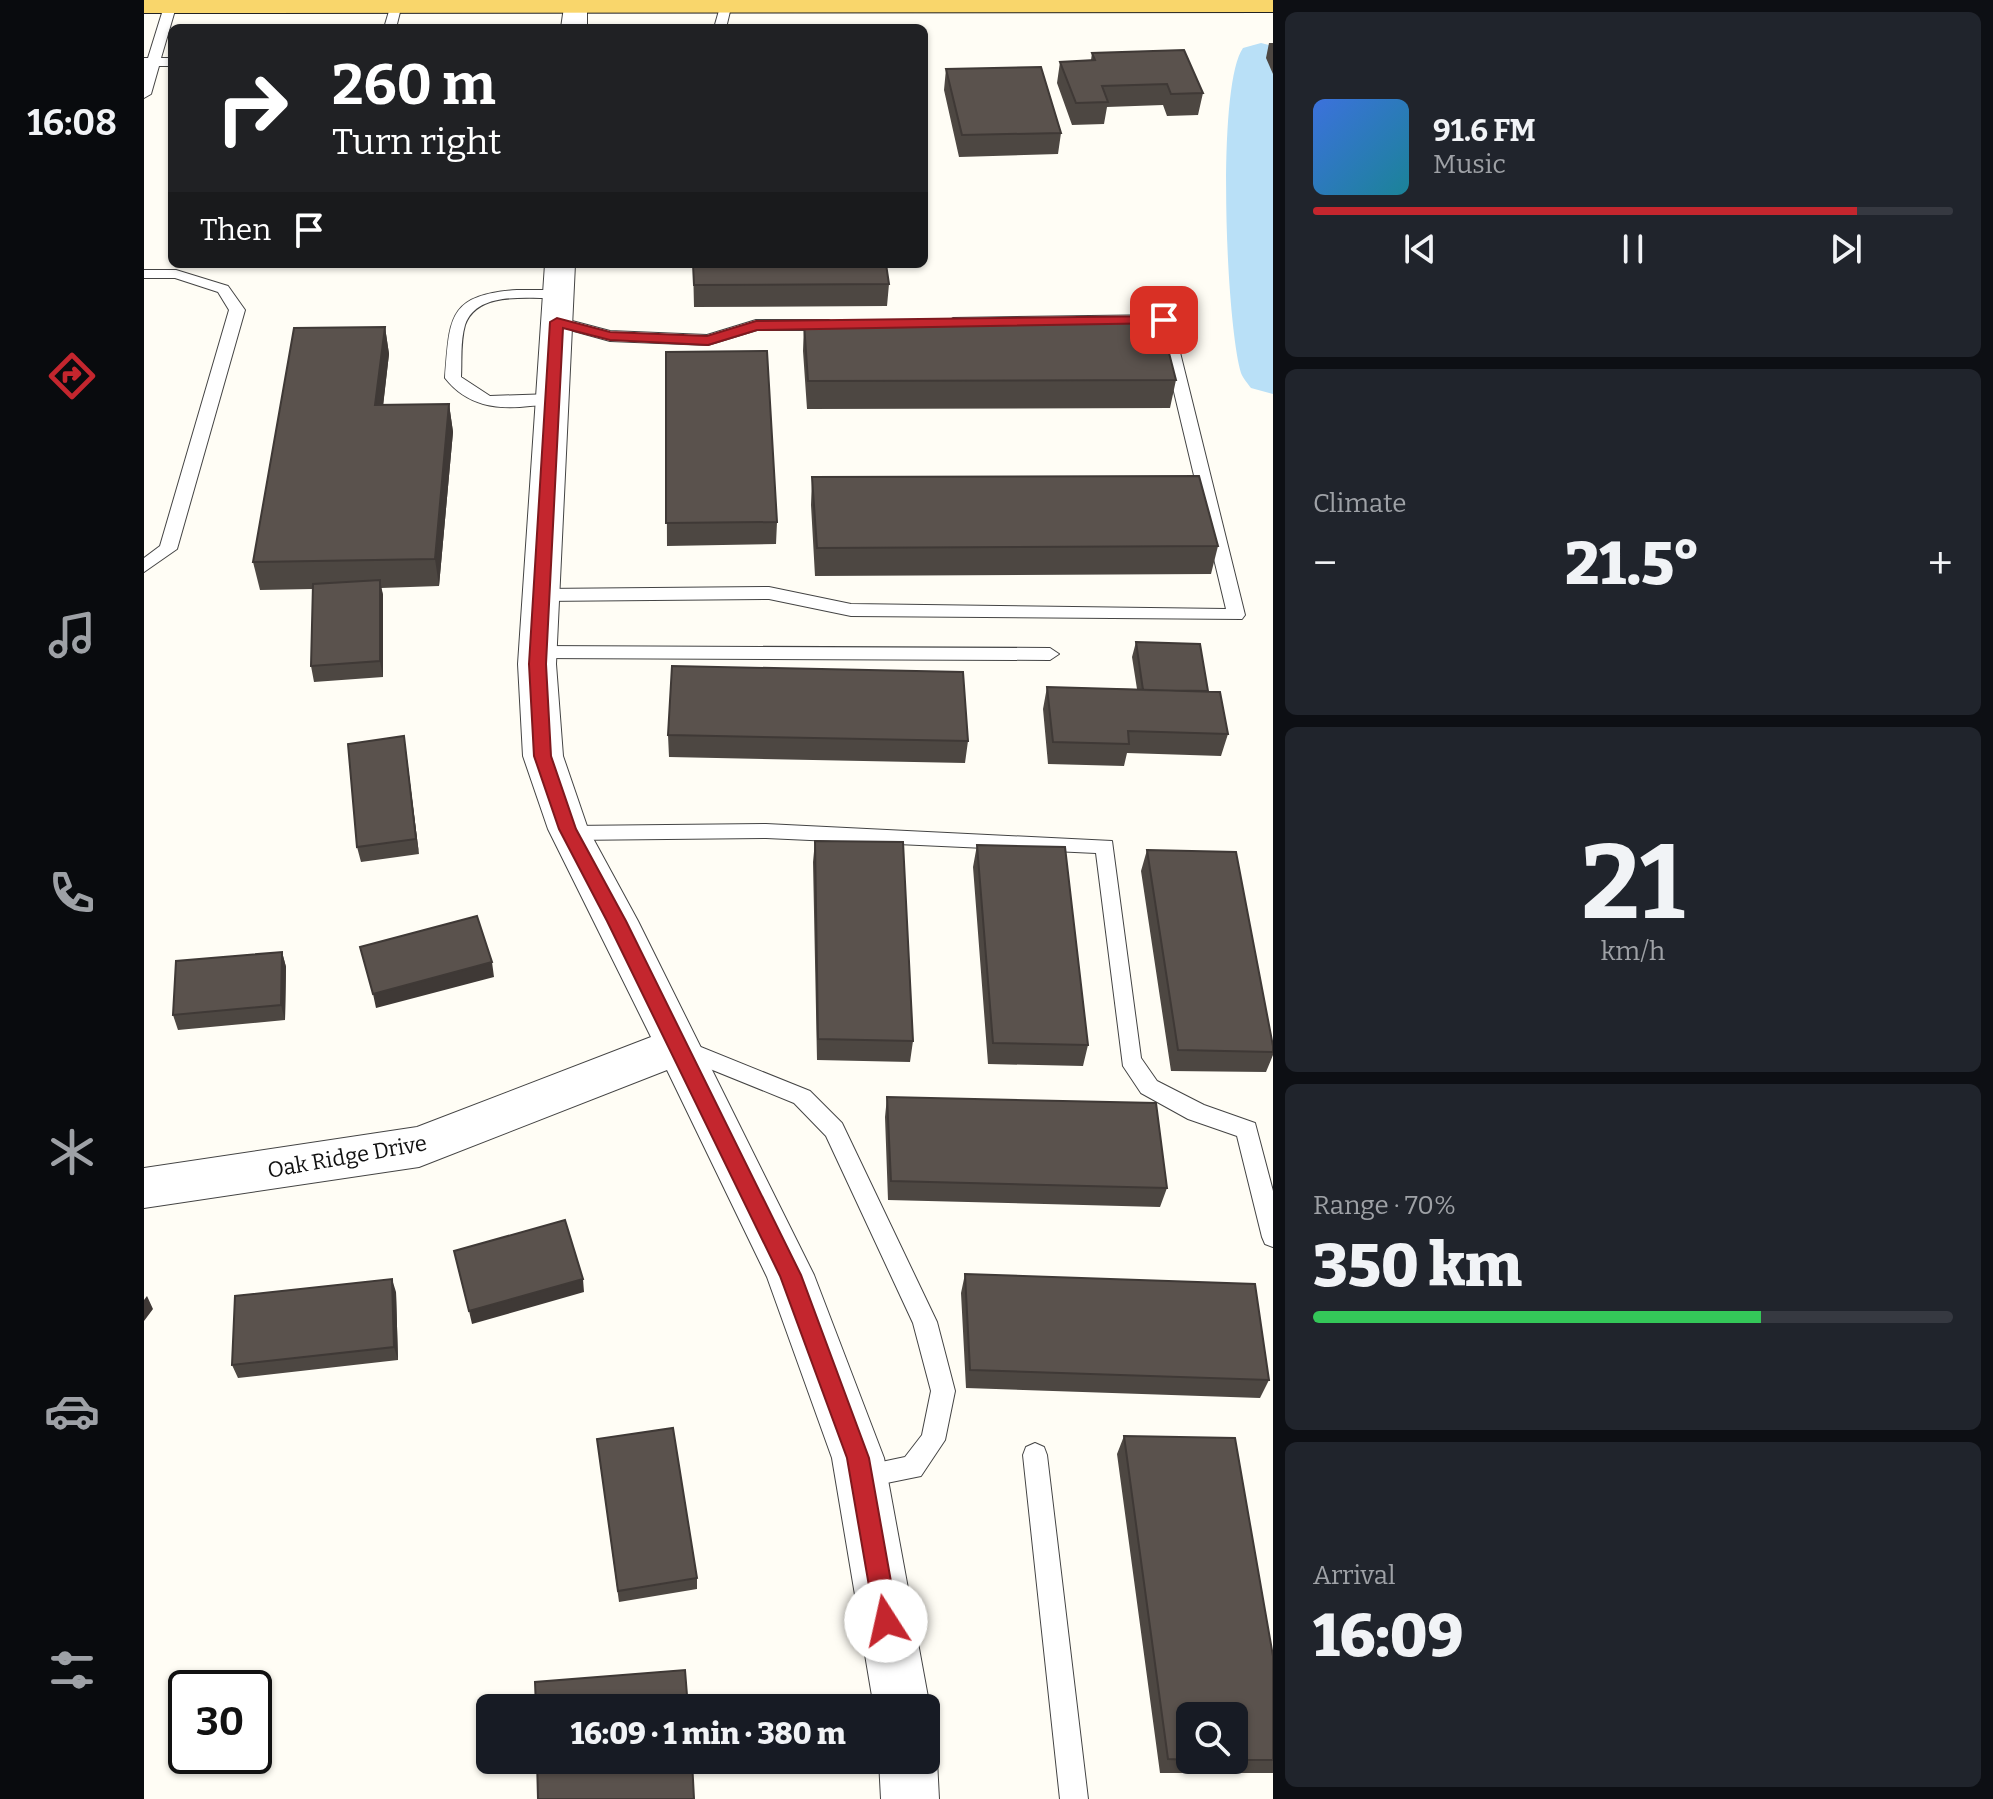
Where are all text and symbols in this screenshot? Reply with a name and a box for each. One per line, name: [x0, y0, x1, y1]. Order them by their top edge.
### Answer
text: 260 m: [332, 52, 496, 119]
icon: right: [200, 56, 304, 160]
text: 16:08: [27, 101, 117, 145]
text: 91.6 FM: [1433, 113, 1536, 149]
text: Turn right: [332, 120, 501, 164]
text: Music: [1433, 149, 1506, 180]
icon: arrive: [287, 208, 331, 252]
text: Then: [200, 212, 271, 248]
icon: previous: [1398, 227, 1442, 271]
icon: pause: [1611, 227, 1655, 271]
icon: next: [1824, 227, 1868, 271]
pin: [1130, 286, 1198, 354]
icon: arrive: [1142, 298, 1186, 342]
icon: directions: [44, 348, 100, 404]
text: Climate: [1313, 488, 1407, 519]
text: 21.5°: [1565, 528, 1700, 600]
text: −: [1313, 537, 1337, 590]
text: +: [1928, 537, 1953, 590]
icon: music: [44, 607, 100, 663]
text: 21: [1581, 821, 1685, 946]
icon: phone: [44, 865, 100, 921]
text: km/h: [1601, 936, 1665, 967]
icon: climate: [44, 1124, 100, 1180]
street label: Oak Ridge Drive: [265, 1129, 429, 1184]
text: Range · 70%: [1313, 1190, 1456, 1221]
text: 350 km: [1313, 1230, 1522, 1302]
icon: car: [44, 1383, 100, 1439]
text: Arrival: [1313, 1560, 1395, 1591]
position arrow: [844, 1579, 928, 1663]
text: 16:09: [1313, 1600, 1463, 1672]
icon: filters: [44, 1642, 100, 1698]
speed limit sign: 30: [168, 1670, 272, 1774]
map controls: [1176, 1702, 1248, 1774]
button: search: [1176, 1702, 1248, 1774]
text: 16:09 · 1 min · 380 m: [571, 1716, 845, 1752]

